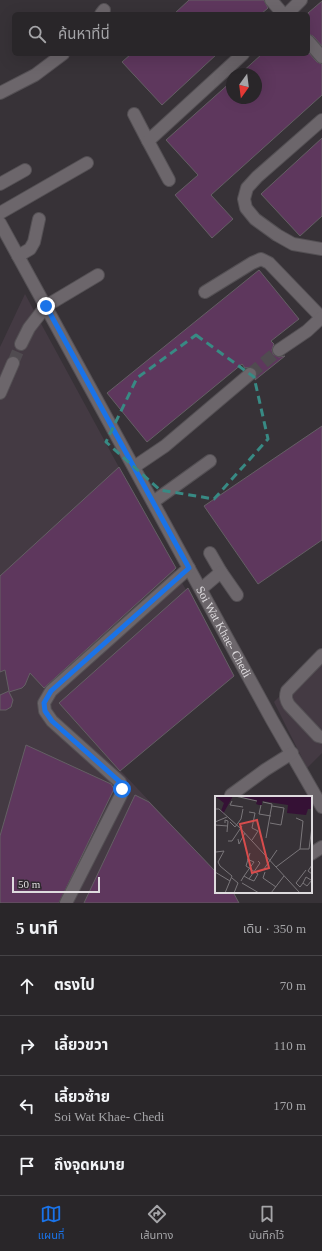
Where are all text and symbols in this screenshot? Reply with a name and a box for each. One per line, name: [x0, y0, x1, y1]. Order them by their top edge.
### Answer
search box: [12, 12, 310, 56]
icon: search: [26, 23, 48, 45]
text: ค้นหาที่นี่: [58, 26, 110, 42]
north arrow: [226, 68, 262, 104]
route end: [37, 297, 55, 315]
street label: Soi Wat Khae- Chedi: [193, 584, 255, 680]
route start: [113, 780, 131, 798]
inset map: [215, 796, 312, 893]
scale bar: [12, 875, 100, 894]
text: 50 m: [18, 878, 40, 890]
text: 5 นาที: [16, 919, 58, 938]
text: เดิน · 350 m: [243, 921, 306, 936]
icon: ahead: [16, 975, 38, 997]
text: ตรงไป: [54, 977, 95, 993]
text: 70 m: [280, 978, 306, 993]
icon: right: [16, 1035, 38, 1057]
text: เลี้ยวขวา: [54, 1037, 108, 1053]
text: 110 m: [274, 1038, 306, 1053]
text: เลี้ยวซ้าย: [54, 1089, 110, 1105]
icon: left: [16, 1095, 38, 1117]
text: 170 m: [273, 1098, 306, 1113]
text: Soi Wat Khae- Chedi: [54, 1109, 164, 1124]
icon: arrive: [16, 1155, 38, 1177]
text: ถึงจุดหมาย: [54, 1157, 125, 1173]
tab: แผนที่: [38, 1203, 65, 1244]
tab: เส้นทาง: [140, 1203, 173, 1244]
tab: บันทึกไว้: [249, 1203, 284, 1244]

